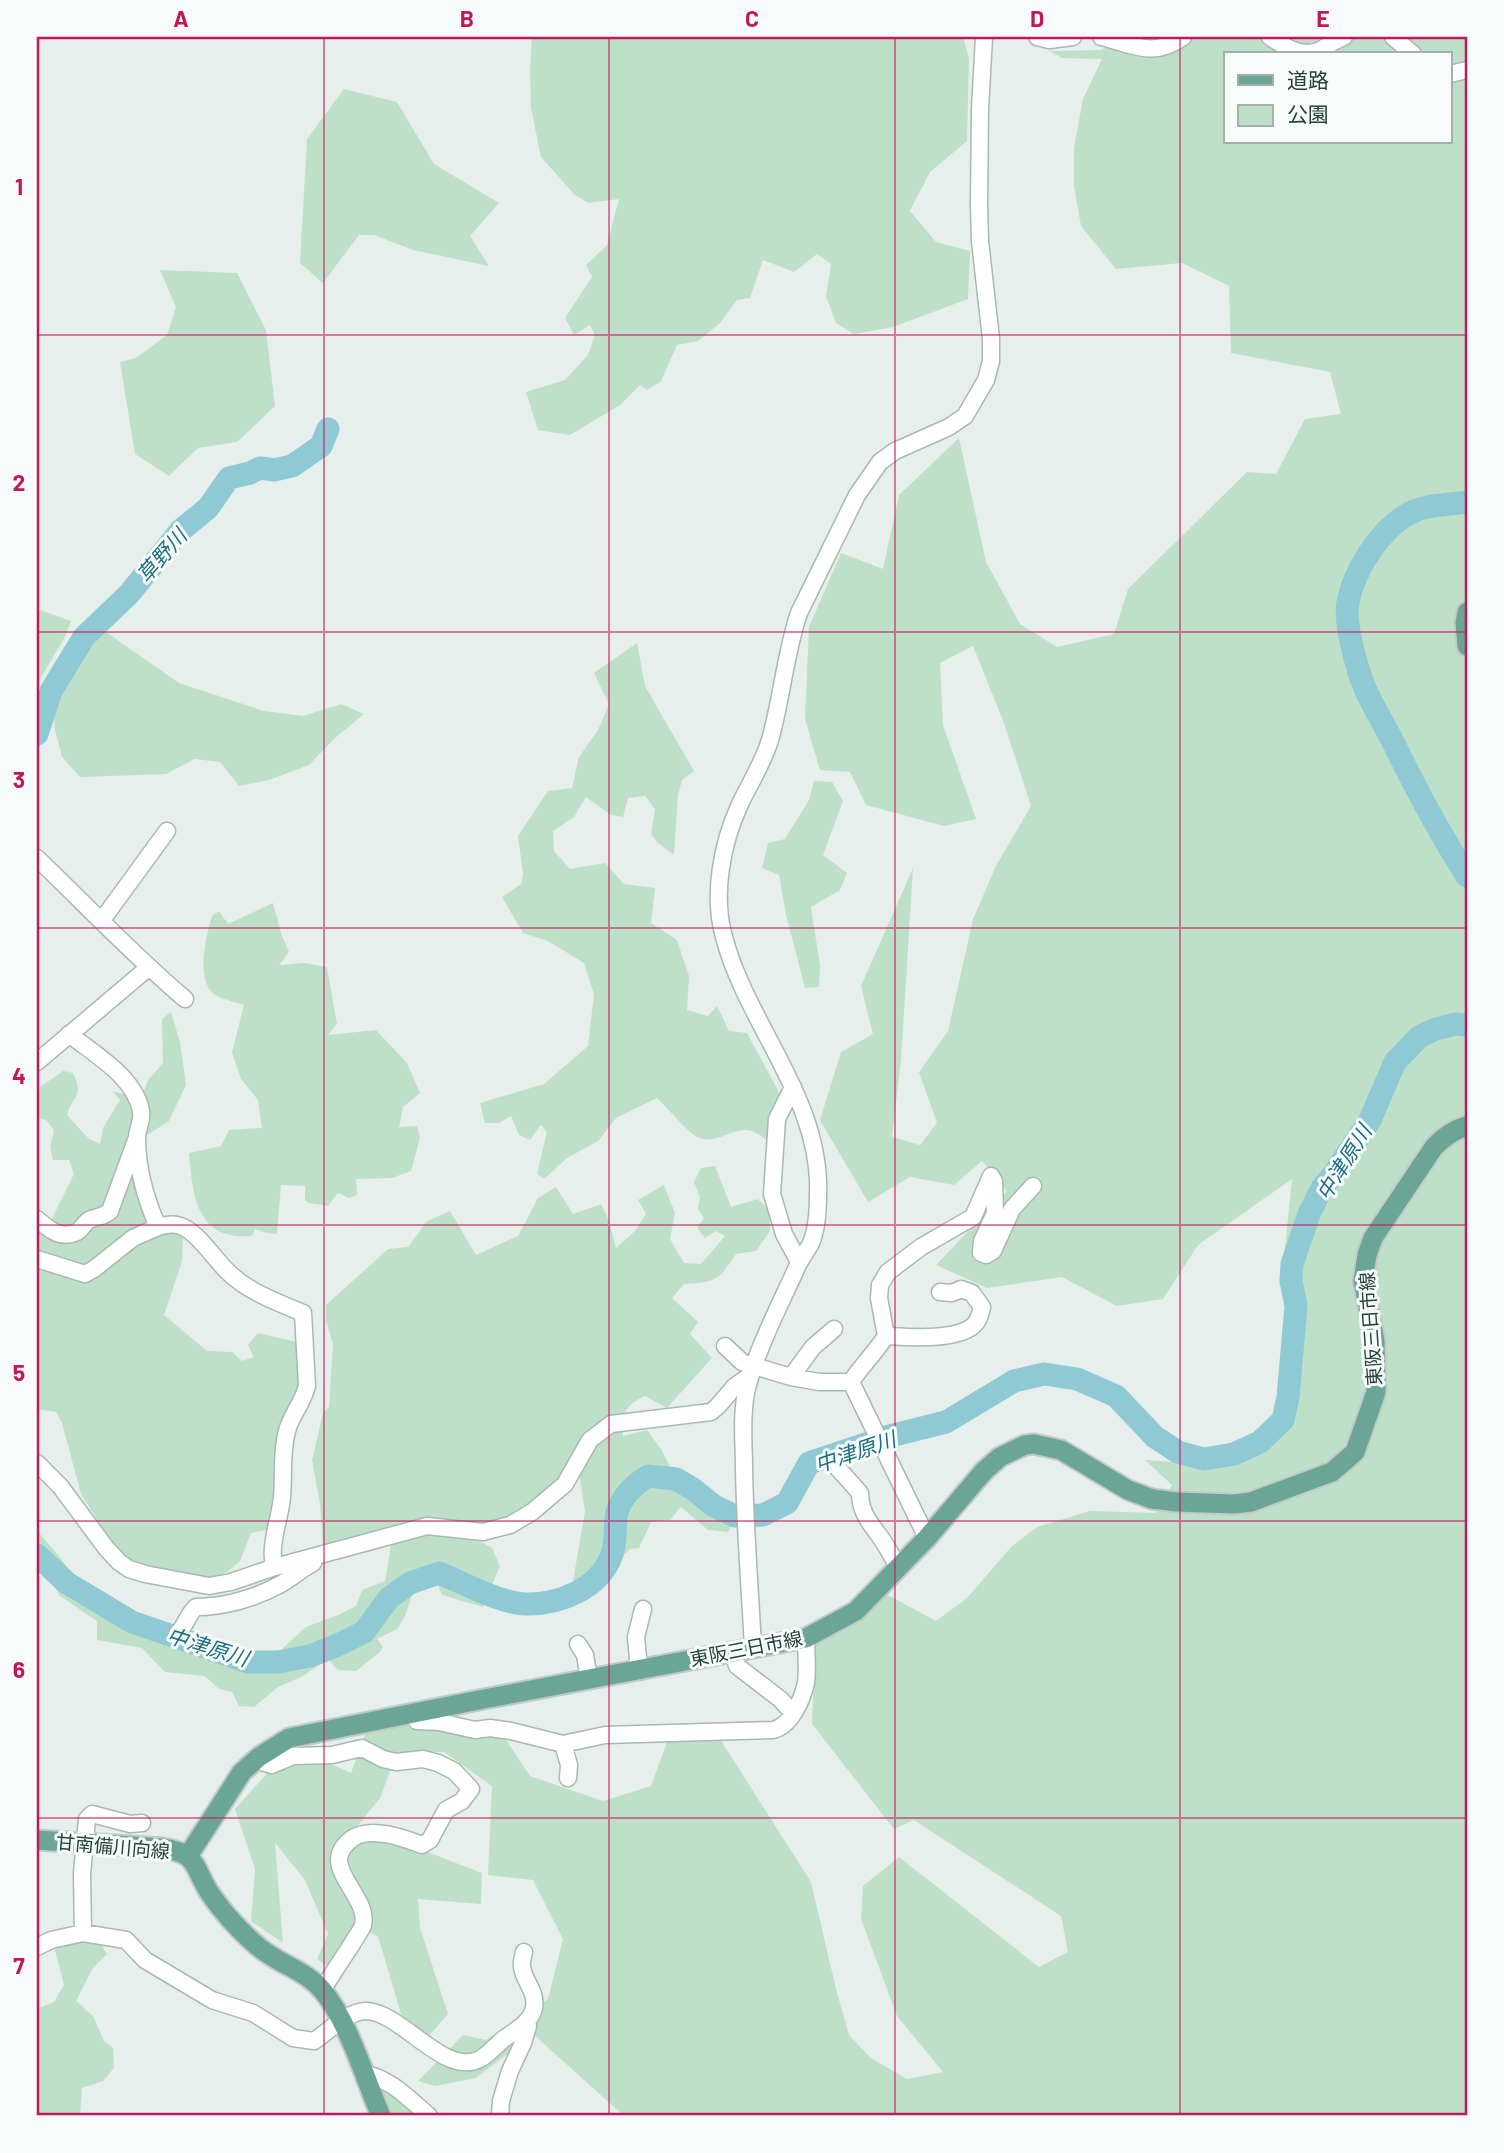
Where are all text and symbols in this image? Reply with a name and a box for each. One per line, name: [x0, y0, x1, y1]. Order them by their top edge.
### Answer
text: A: [173, 4, 189, 32]
text: B: [460, 4, 474, 32]
text: C: [745, 4, 759, 32]
text: D: [1030, 4, 1044, 32]
text: E: [1316, 4, 1330, 32]
legend: [1224, 52, 1452, 144]
text: 道路: [1287, 67, 1329, 92]
text: 公園: [1287, 101, 1329, 126]
text: 1: [15, 172, 23, 200]
text: 2: [13, 468, 25, 496]
water label: 草野川: [131, 522, 192, 587]
text: 3: [13, 765, 25, 793]
text: 4: [12, 1061, 26, 1089]
water label: 中津原川: [1310, 1118, 1377, 1204]
street label: 東阪三日市線: [1355, 1271, 1385, 1387]
text: 5: [13, 1358, 25, 1386]
water label: 中津原川: [811, 1425, 901, 1476]
water label: 中津原川: [164, 1622, 254, 1671]
street label: 東阪三日市線: [688, 1626, 804, 1670]
text: 6: [13, 1655, 25, 1683]
street label: 甘南備川向線: [55, 1830, 171, 1862]
text: 7: [13, 1951, 25, 1979]

